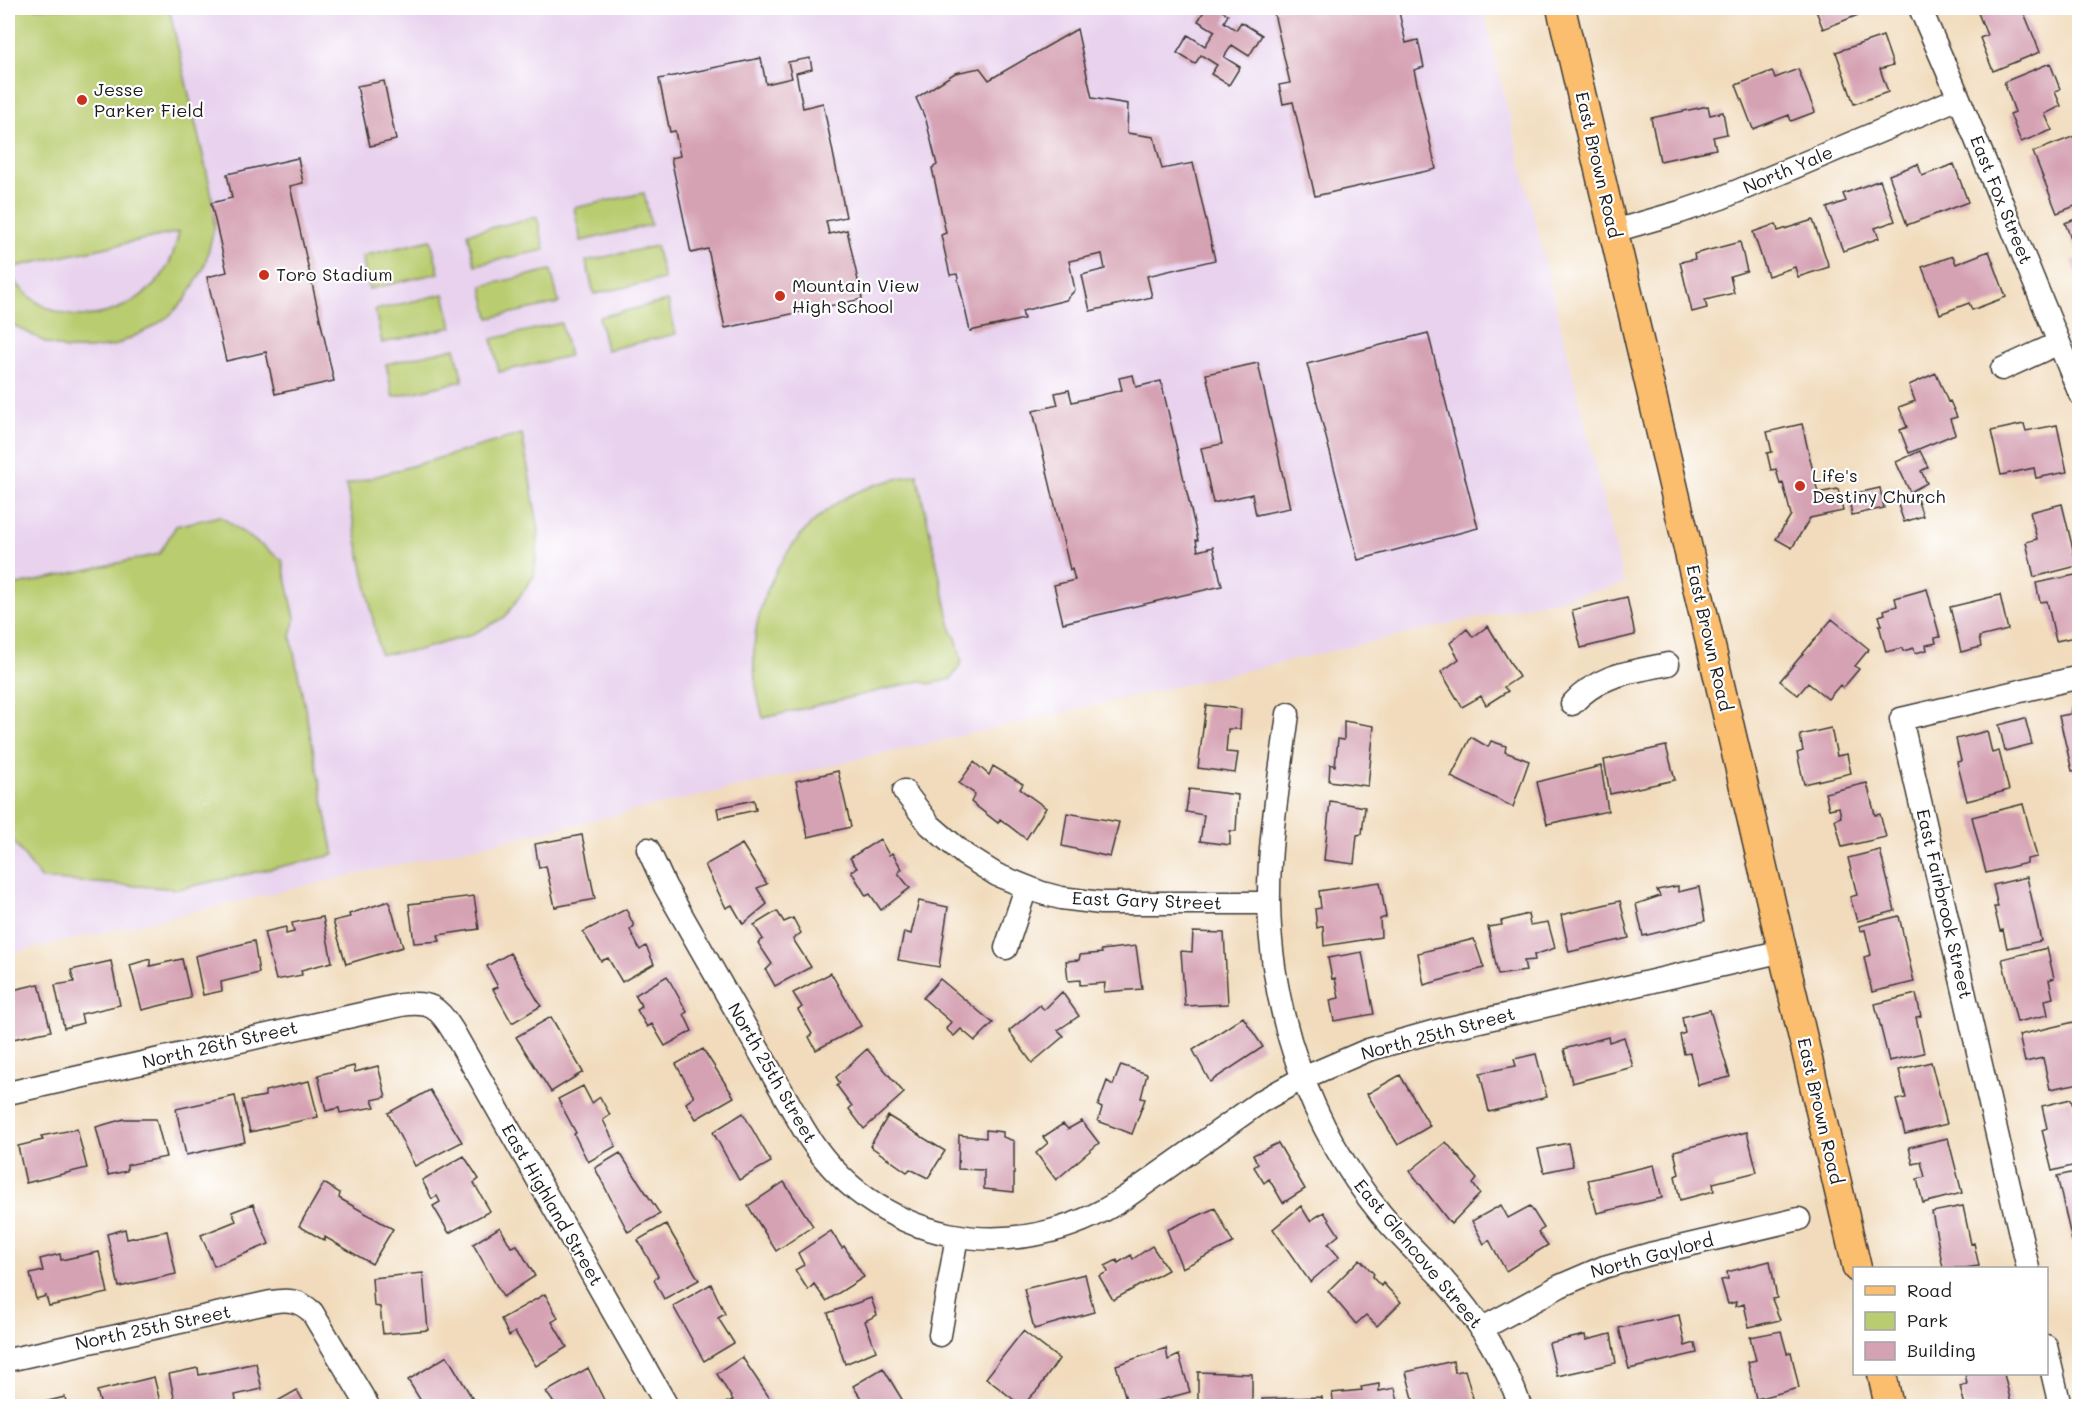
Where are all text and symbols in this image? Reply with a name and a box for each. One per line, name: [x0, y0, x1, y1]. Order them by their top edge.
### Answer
place label: Jesse Parker Field: [94, 77, 203, 122]
street label: East Brown Road: [1570, 89, 1627, 240]
marker: Jesse Parker Field: [75, 93, 89, 107]
street label: East Fox Street: [1965, 132, 2039, 268]
street label: North Yale: [1739, 139, 1836, 199]
place label: Toro Stadium: [276, 262, 393, 286]
marker: Toro Stadium: [257, 268, 271, 282]
place label: Mountain View High School: [792, 273, 919, 318]
marker: Mountain View High School: [773, 289, 787, 303]
place label: Life's Destiny Church: [1812, 463, 1945, 508]
marker: Life's Destiny Church: [1793, 479, 1807, 493]
street label: East Brown Road: [1681, 562, 1738, 713]
street label: East Fairbrook Street: [1911, 806, 1979, 1001]
street label: East Gary Street: [1072, 885, 1222, 915]
street label: North 25th Street: [723, 998, 823, 1147]
street label: North 25th Street: [1358, 1001, 1517, 1065]
street label: North 26th Street: [140, 1014, 300, 1074]
street label: East Brown Road: [1792, 1035, 1849, 1186]
street label: East Highland Street: [497, 1119, 609, 1290]
street label: East Glencove Street: [1349, 1174, 1488, 1333]
street label: North Gaylord: [1588, 1227, 1716, 1283]
legend: [1853, 1267, 2048, 1375]
text: Road: [1907, 1278, 1952, 1302]
street label: North 25th Street: [73, 1299, 233, 1355]
text: Park: [1907, 1308, 1948, 1332]
text: Building: [1907, 1338, 1975, 1362]

